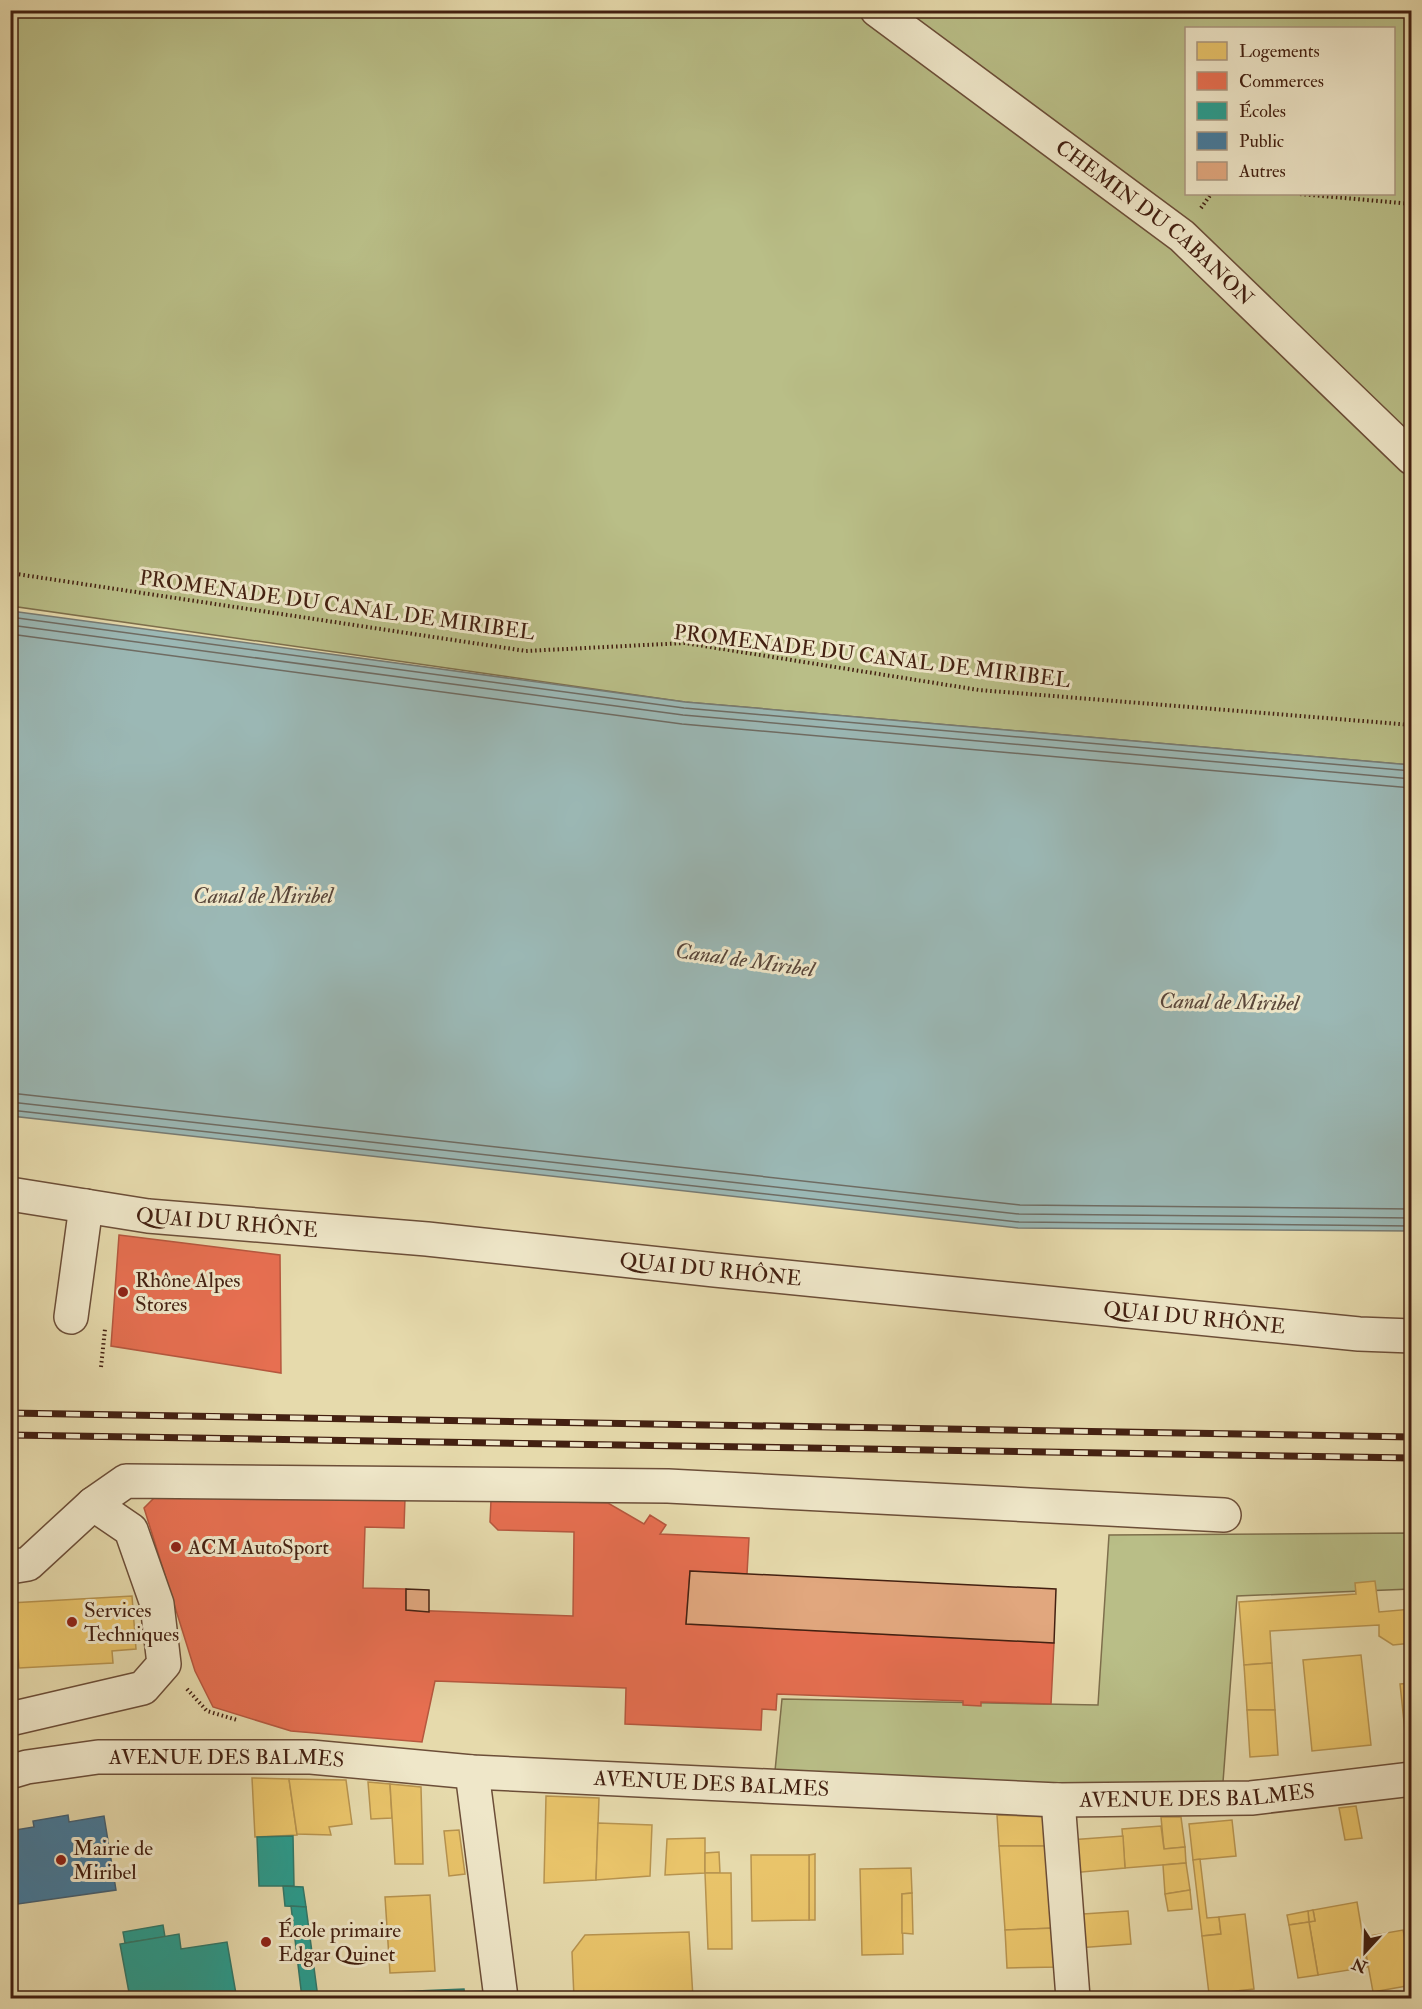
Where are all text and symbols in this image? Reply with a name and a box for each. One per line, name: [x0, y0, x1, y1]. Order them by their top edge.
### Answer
legend: [1185, 27, 1395, 195]
text: Logements: [1239, 40, 1320, 63]
text: Commerces: [1239, 70, 1324, 93]
text: Écoles: [1239, 100, 1286, 123]
text: Public: [1239, 130, 1284, 153]
street label: CHEMIN DU CABANON: [1050, 134, 1259, 312]
text: Autres: [1238, 160, 1286, 183]
street label: PROMENADE DU CANAL DE MIRIBEL: [137, 564, 536, 647]
street label: PROMENADE DU CANAL DE MIRIBEL: [672, 619, 1072, 694]
water label: Canal de Miribel: [193, 882, 335, 910]
water label: Canal de Miribel: [674, 936, 818, 984]
water label: Canal de Miribel: [1159, 987, 1301, 1017]
street label: QUAI DU RHÔNE: [134, 1201, 319, 1244]
street label: QUAI DU RHÔNE: [618, 1247, 803, 1293]
place label: Rhône Alpes Stores: [135, 1267, 241, 1318]
marker: Rhône Alpes Stores: [116, 1285, 130, 1299]
street label: QUAI DU RHÔNE: [1102, 1296, 1286, 1341]
place label: ACM AutoSport: [187, 1534, 329, 1561]
marker: ACM AutoSport: [169, 1540, 183, 1554]
place label: Services Techniques: [84, 1597, 179, 1648]
marker: Services Techniques: [65, 1615, 79, 1629]
street label: AVENUE DES BALMES: [108, 1744, 345, 1774]
street label: AVENUE DES BALMES: [592, 1765, 830, 1803]
street label: AVENUE DES BALMES: [1078, 1778, 1316, 1814]
place label: Mairie de Miribel: [73, 1835, 153, 1886]
marker: Mairie de Miribel: [54, 1853, 68, 1867]
place label: École primaire Edgar Quinet: [278, 1917, 401, 1968]
north arrow: [1335, 1922, 1395, 1982]
marker: École primaire Edgar Quinet: [259, 1935, 273, 1949]
text: N: [1349, 1953, 1371, 1977]

